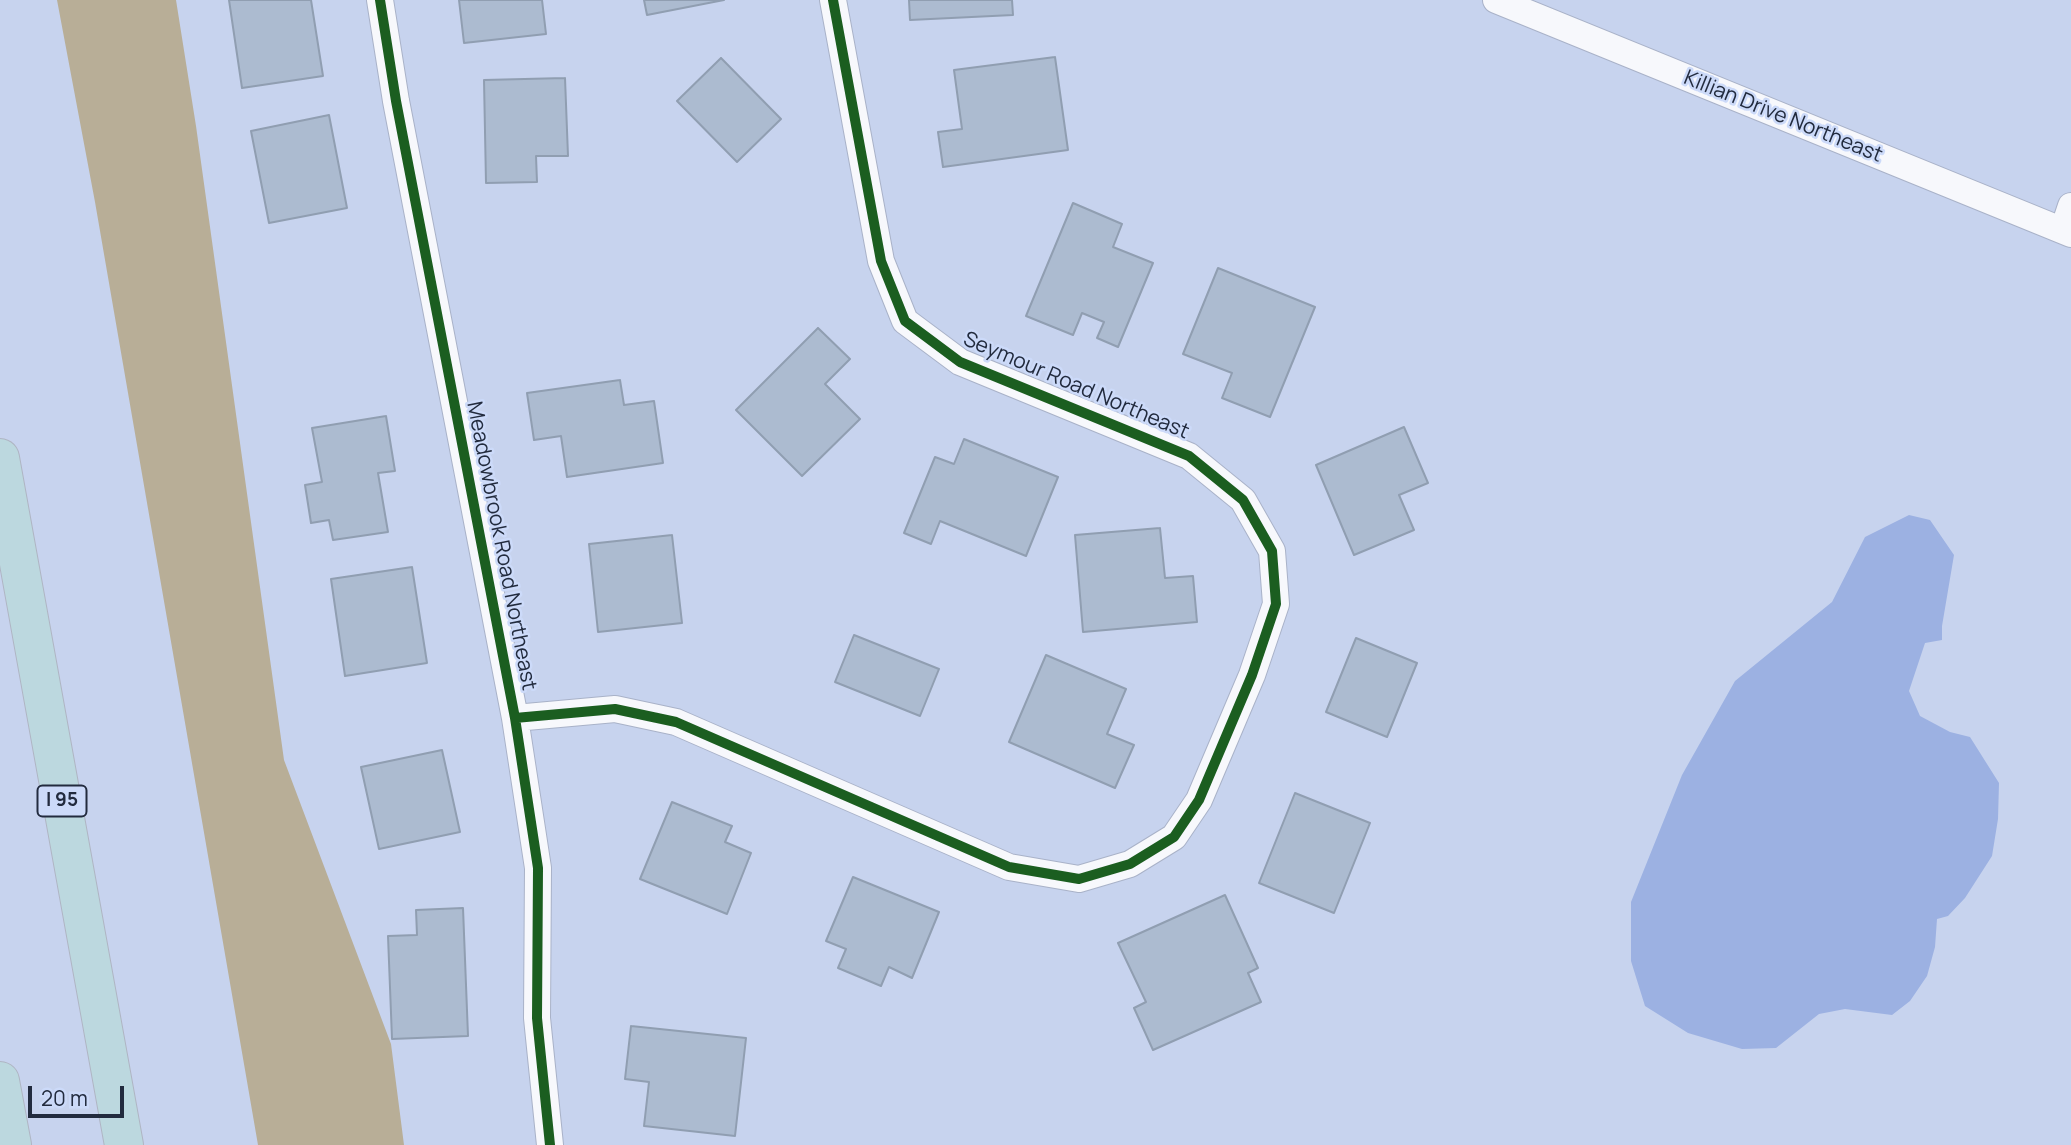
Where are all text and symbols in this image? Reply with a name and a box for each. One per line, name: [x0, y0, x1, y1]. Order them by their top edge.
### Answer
street label: Killian Drive Northeast: [1680, 66, 1886, 168]
street label: Seymour Road Northeast: [959, 327, 1193, 445]
street label: Meadowbrook Road Northeast: [461, 400, 541, 692]
road number: I 95: [38, 786, 86, 816]
scale bar: [32, 1072, 128, 1116]
text: 20 m: [41, 1084, 88, 1112]

